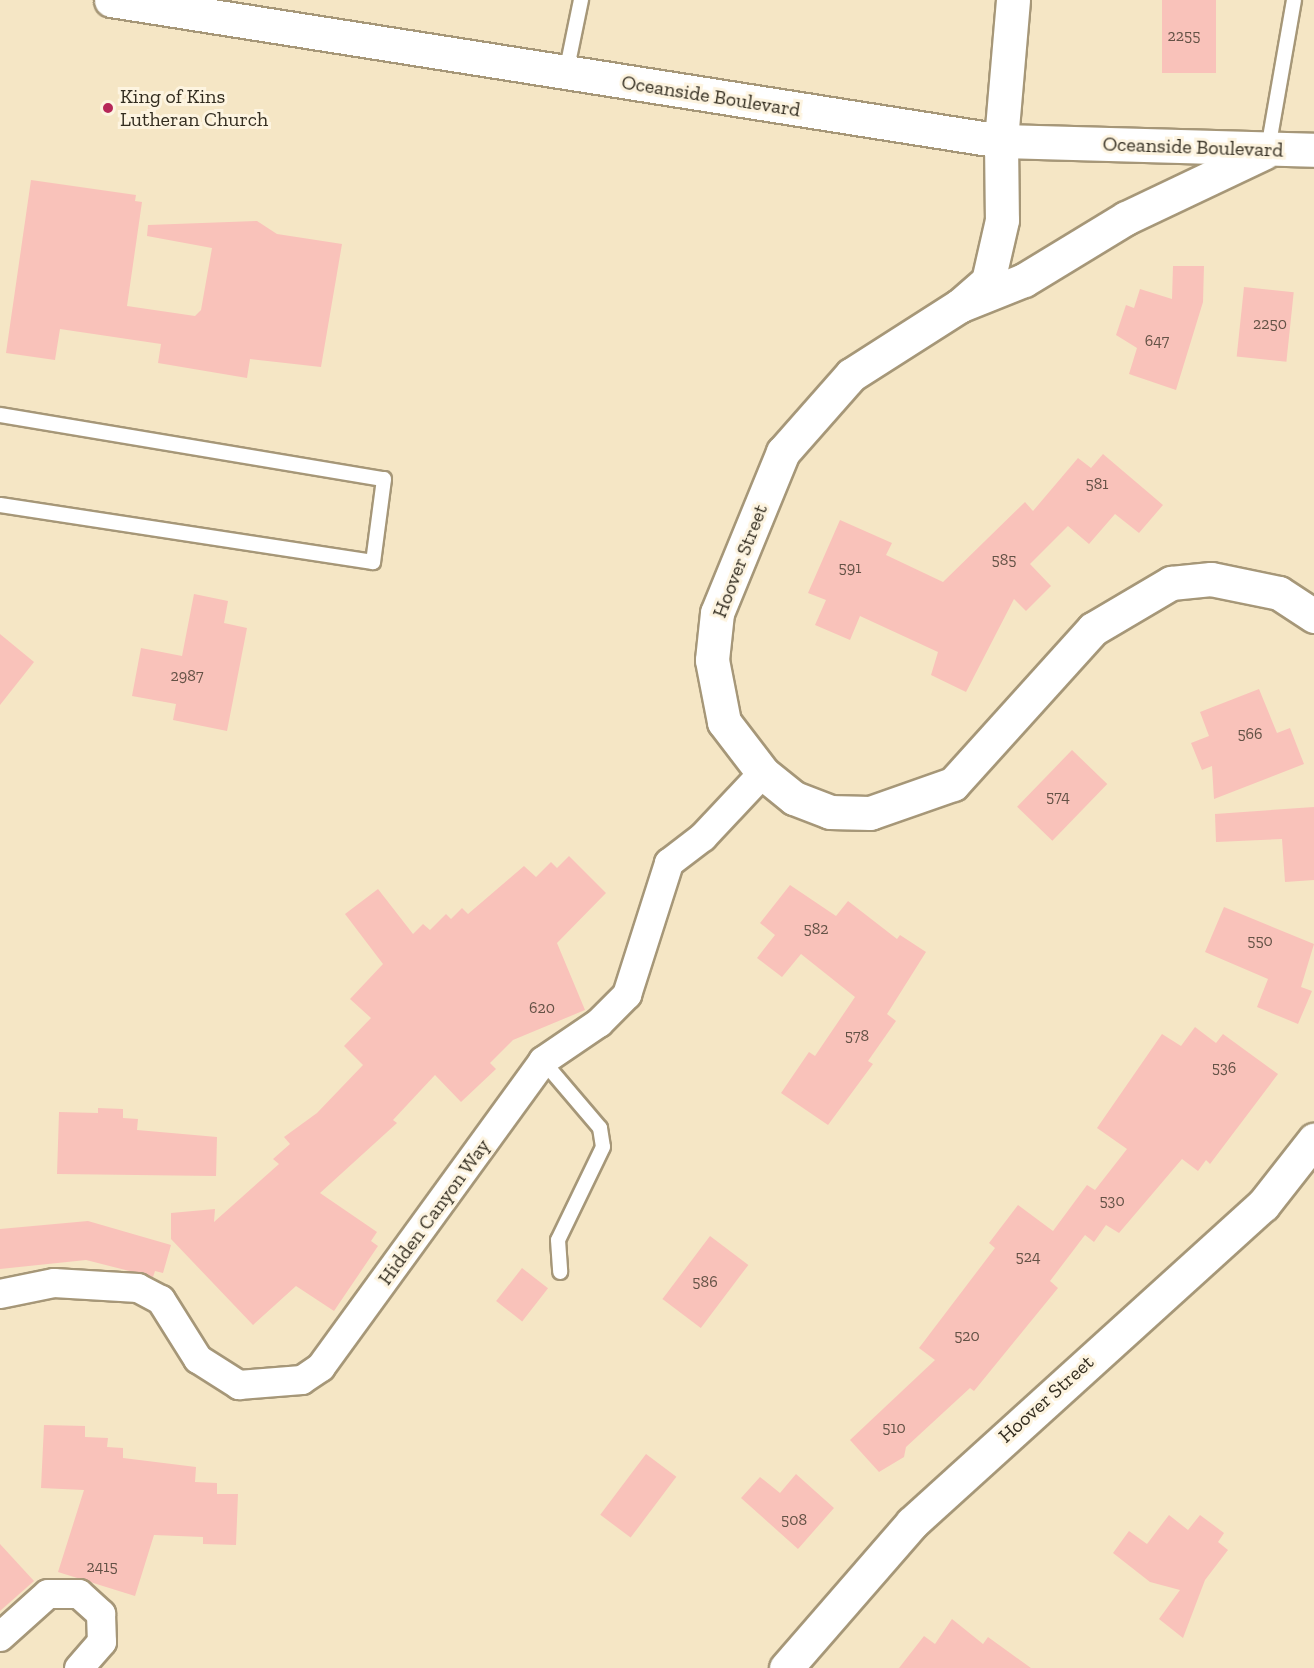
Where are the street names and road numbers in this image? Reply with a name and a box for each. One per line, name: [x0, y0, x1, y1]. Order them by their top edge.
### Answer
street label: Oceanside Boulevard: [620, 70, 802, 122]
street label: Oceanside Boulevard: [1102, 132, 1284, 162]
street label: Hoover Street: [707, 501, 773, 621]
street label: Hidden Canyon Way: [373, 1134, 495, 1290]
street label: Hoover Street: [993, 1350, 1099, 1448]

